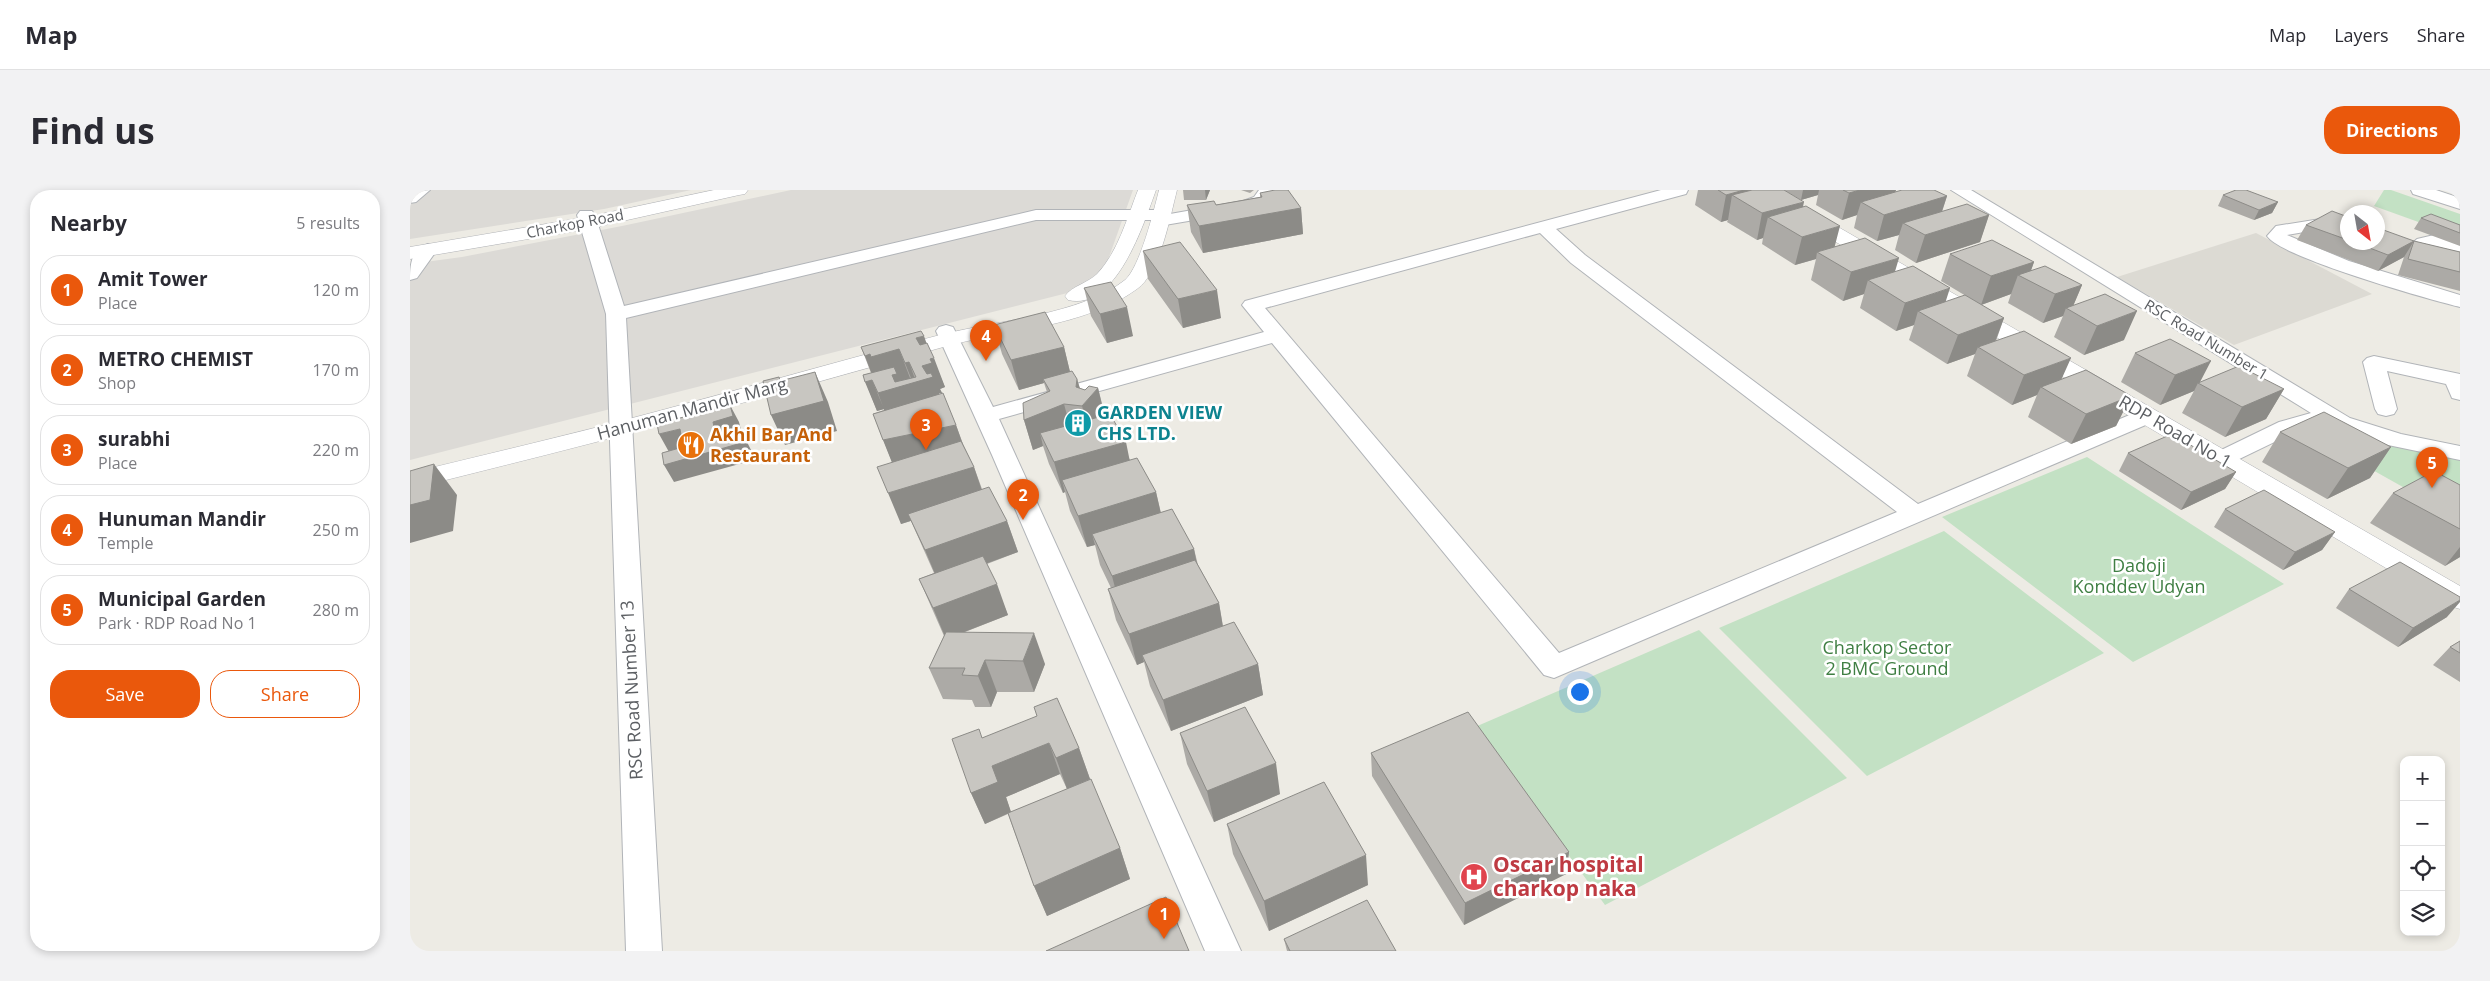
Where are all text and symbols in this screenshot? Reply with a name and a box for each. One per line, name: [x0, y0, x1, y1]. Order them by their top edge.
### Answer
text: Map: [25, 18, 77, 51]
text: Map: [2269, 23, 2306, 47]
text: Layers: [2334, 23, 2389, 47]
text: Share: [2417, 23, 2465, 47]
button: Directions: [2324, 106, 2460, 154]
text: Find us: [30, 107, 155, 154]
street label: Charkop Road: [524, 204, 625, 242]
north arrow: [2340, 205, 2385, 250]
text: Nearby: [50, 209, 127, 237]
text: 5 results: [296, 212, 360, 234]
text: Amit Tower: [98, 266, 208, 292]
text: 1: [62, 279, 72, 301]
text: 120 m: [313, 279, 359, 301]
text: Place: [98, 292, 137, 314]
street label: RSC Road Number 1: [2141, 294, 2272, 384]
pin: 4: [970, 320, 1002, 361]
text: METRO CHEMIST: [98, 346, 253, 372]
text: 2: [62, 359, 72, 381]
text: 170 m: [313, 359, 359, 381]
street label: Hanuman Mandir Marg: [594, 371, 790, 445]
text: Shop: [98, 372, 136, 394]
street label: RDP Road No 1: [2115, 389, 2236, 473]
place label: GARDEN VIEW CHS LTD.: [1097, 400, 1223, 445]
building icon: GARDEN VIEW CHS LTD.: [1063, 408, 1093, 438]
pin: 3: [910, 409, 942, 450]
place label: Akhil Bar And Restaurant: [710, 422, 833, 467]
text: surabhi: [98, 426, 170, 452]
restaurant icon: Akhil Bar And Restaurant: [676, 430, 706, 460]
text: 3: [62, 439, 72, 461]
text: 220 m: [313, 439, 359, 461]
pin: 5: [2416, 447, 2448, 488]
text: Place: [98, 452, 137, 474]
pin: 2: [1007, 479, 1039, 520]
text: Hunuman Mandir: [98, 506, 266, 532]
text: 4: [62, 519, 72, 541]
text: 250 m: [313, 519, 359, 541]
text: Temple: [98, 532, 153, 554]
park label: Dadoji Konddev Udyan: [2073, 553, 2205, 598]
text: Municipal Garden: [98, 586, 266, 612]
text: 5: [62, 599, 72, 621]
text: 280 m: [313, 599, 359, 621]
street label: RSC Road Number 13: [614, 600, 648, 780]
text: Park · RDP Road No 1: [98, 612, 257, 634]
park label: Charkop Sector 2 BMC Ground: [1823, 635, 1952, 680]
button: Save: [50, 670, 200, 718]
button: Share: [210, 670, 360, 718]
your location: [1567, 679, 1593, 705]
map controls: [2400, 756, 2445, 936]
button: +: [2400, 756, 2445, 801]
button: −: [2400, 801, 2445, 846]
button: locate: [2400, 846, 2445, 891]
place label: Oscar hospital charkop naka: [1493, 850, 1644, 902]
hospital icon: Oscar hospital charkop naka: [1459, 862, 1489, 892]
button: layers: [2400, 891, 2445, 936]
pin: 1: [1148, 898, 1180, 939]

